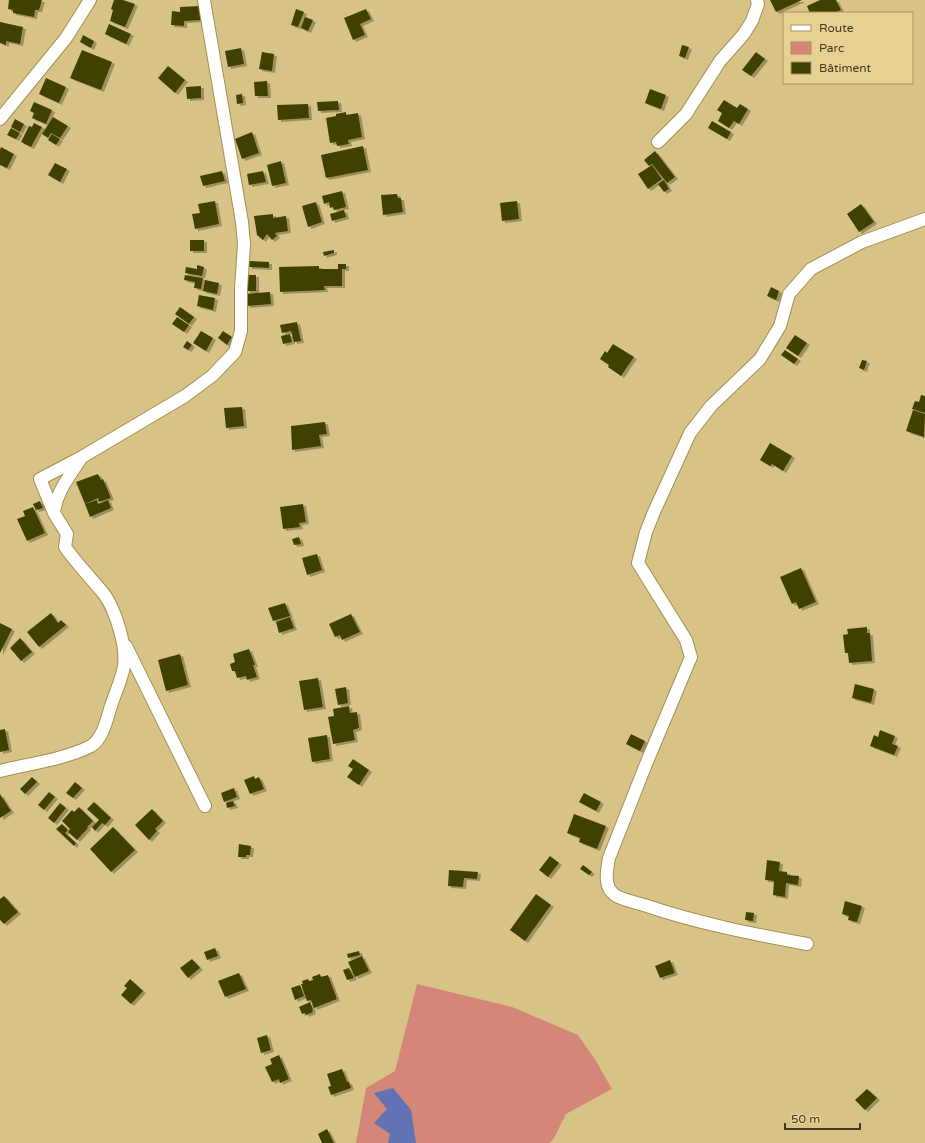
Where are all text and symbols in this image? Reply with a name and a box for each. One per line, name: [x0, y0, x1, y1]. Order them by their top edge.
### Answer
legend: [783, 12, 913, 84]
text: Route: [819, 21, 854, 35]
text: Parc: [819, 41, 844, 55]
text: Bâtiment: [819, 61, 871, 75]
scale bar: [785, 1105, 860, 1131]
text: 50 m: [791, 1112, 820, 1126]

